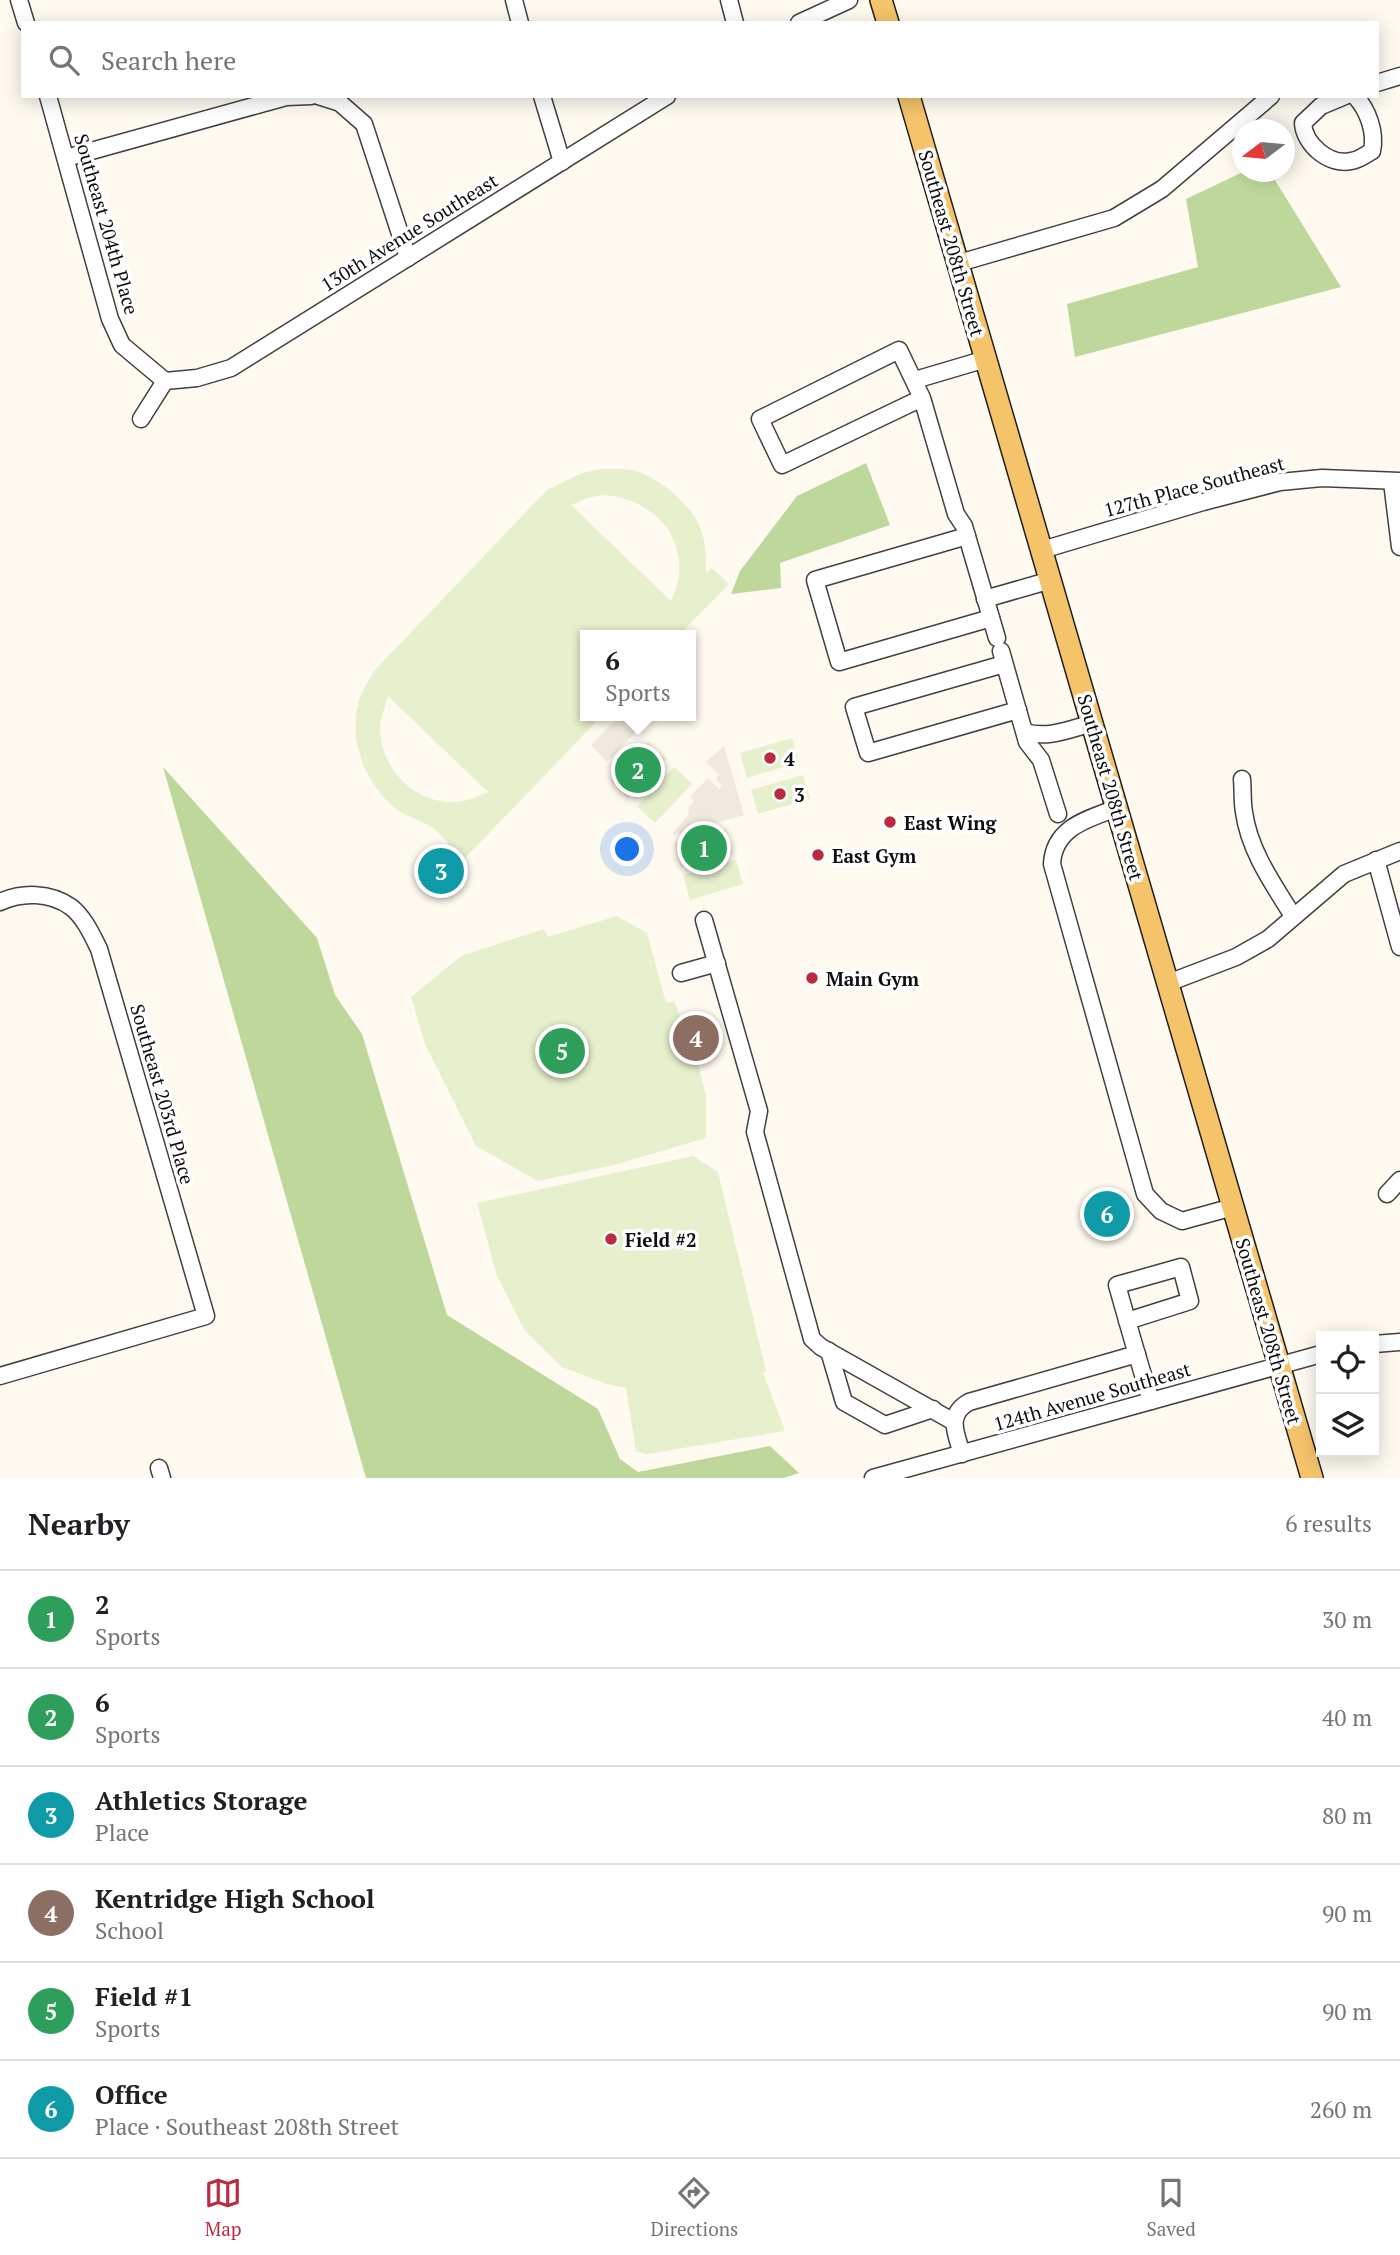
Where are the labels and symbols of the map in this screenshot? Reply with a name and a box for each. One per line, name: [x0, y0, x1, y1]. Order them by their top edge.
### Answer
north arrow: [1232, 119, 1295, 182]
street label: Southeast 204th Place: [69, 131, 145, 317]
street label: Southeast 208th Street: [913, 147, 991, 339]
street label: 130th Avenue Southeast: [316, 167, 502, 297]
street label: 127th Place Southeast: [1101, 450, 1287, 522]
street label: Southeast 208th Street: [1072, 691, 1150, 883]
pin: 2: [615, 744, 661, 796]
place label: 4: [784, 746, 795, 771]
marker: 4: [762, 750, 778, 766]
place label: 3: [794, 782, 805, 807]
marker: 3: [772, 786, 788, 802]
place label: East Wing: [904, 810, 998, 835]
marker: East Wing: [882, 814, 898, 830]
pin: 1: [681, 822, 727, 874]
your location: [610, 832, 644, 866]
place label: East Gym: [832, 843, 917, 868]
pin: 3: [418, 845, 464, 897]
marker: East Gym: [810, 847, 826, 863]
place label: Main Gym: [826, 966, 919, 991]
marker: Main Gym: [804, 970, 820, 986]
street label: Southeast 203rd Place: [125, 1001, 201, 1187]
pin: 4: [673, 1012, 719, 1064]
pin: 5: [539, 1025, 585, 1077]
pin: 6: [1084, 1188, 1130, 1240]
place label: Field #2: [625, 1227, 697, 1252]
marker: Field #2: [603, 1231, 619, 1247]
street label: Southeast 208th Street: [1230, 1235, 1308, 1427]
street label: 124th Avenue Southeast: [991, 1356, 1193, 1436]

